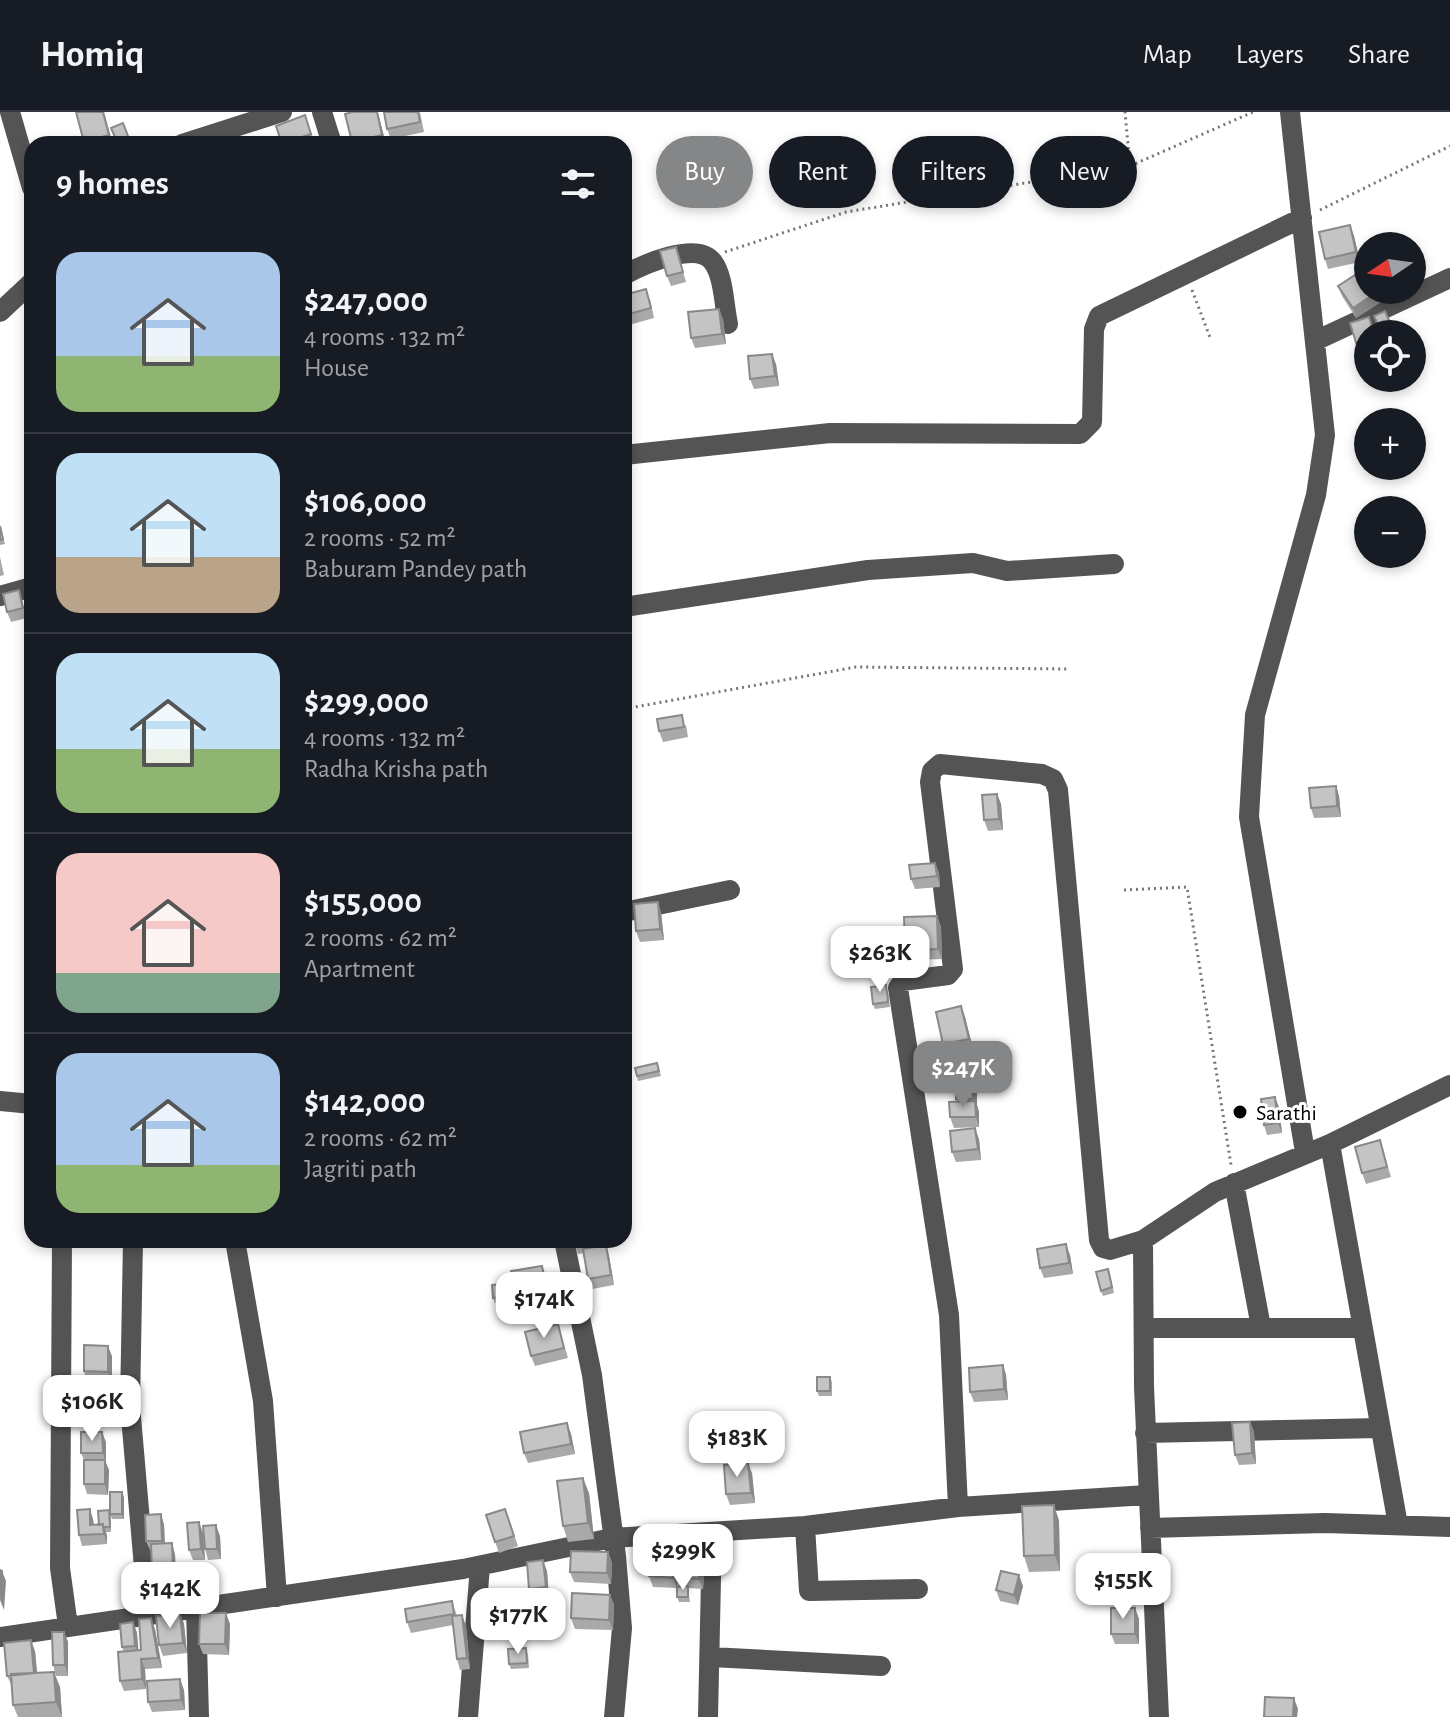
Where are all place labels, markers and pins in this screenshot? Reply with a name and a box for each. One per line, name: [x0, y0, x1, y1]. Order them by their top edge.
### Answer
pin: $263K: [824, 926, 936, 994]
pin: $247K: [907, 1041, 1019, 1109]
place label: Sarathi: [1256, 1102, 1317, 1124]
marker: Sarathi: [1231, 1103, 1249, 1121]
pin: $174K: [488, 1272, 600, 1340]
pin: $106K: [36, 1375, 148, 1443]
pin: $183K: [681, 1411, 793, 1479]
pin: $299K: [627, 1524, 739, 1592]
pin: $155K: [1067, 1553, 1179, 1621]
pin: $142K: [114, 1562, 226, 1630]
pin: $177K: [462, 1588, 574, 1656]

